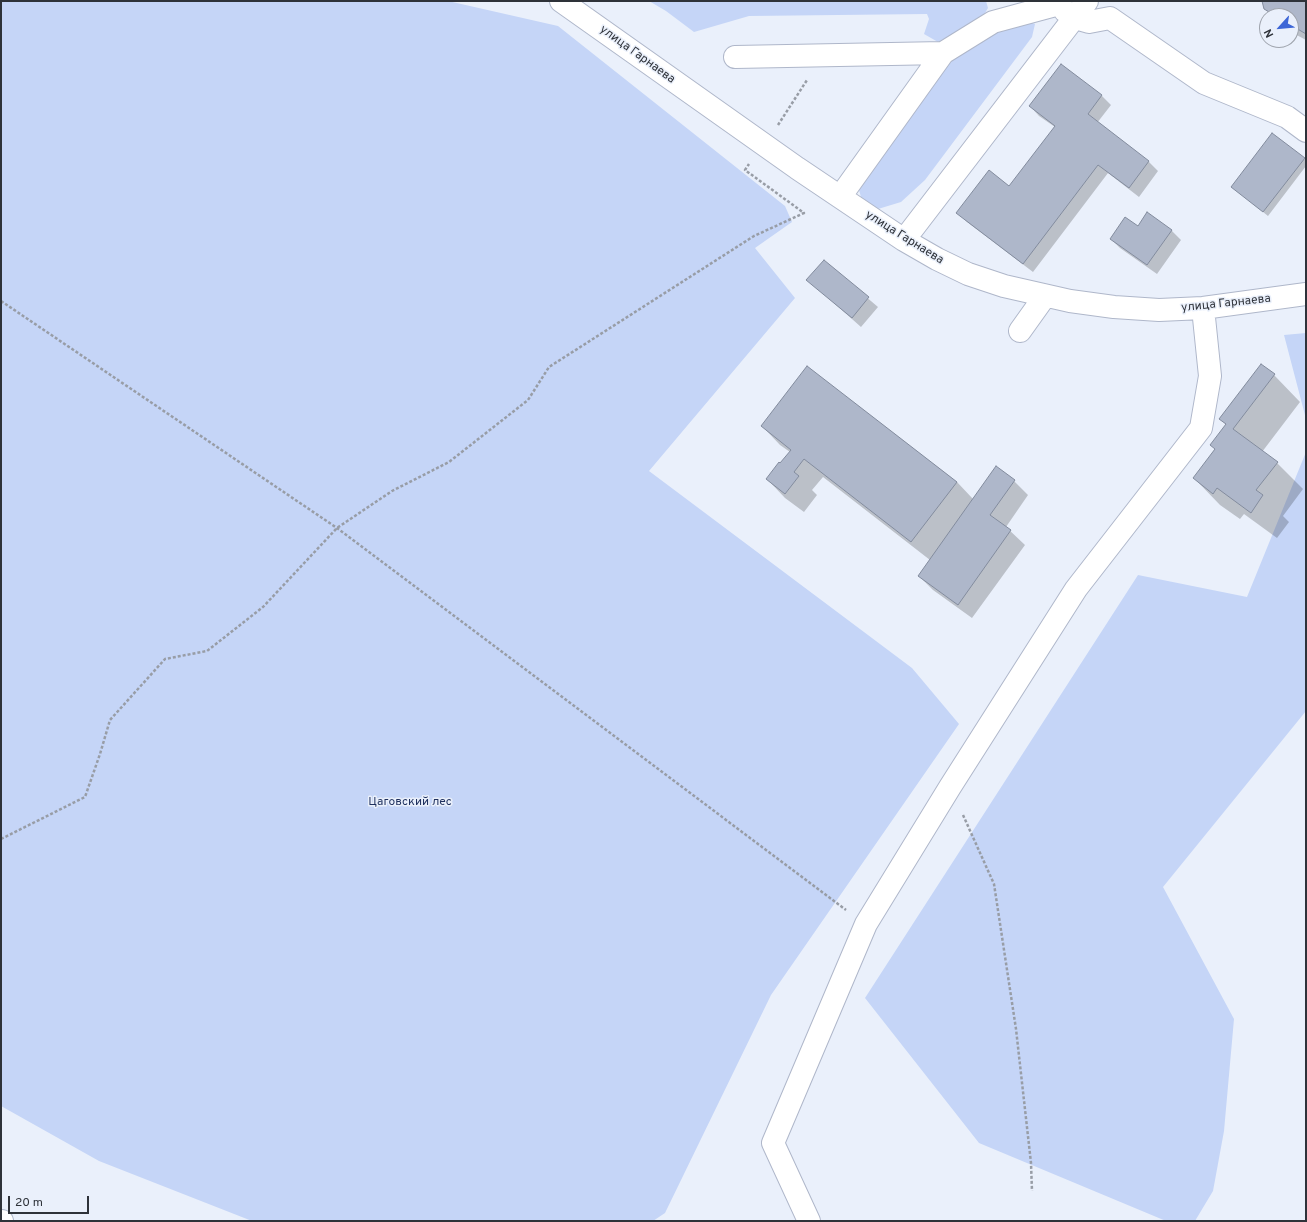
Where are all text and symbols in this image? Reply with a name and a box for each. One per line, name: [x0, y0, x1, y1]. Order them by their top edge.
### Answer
north arrow: [1259, 8, 1299, 48]
street label: улица Гарнаева: [596, 23, 678, 87]
text: N: [1261, 26, 1277, 40]
street label: улица Гарнаева: [862, 208, 946, 268]
street label: улица Гарнаева: [1181, 292, 1271, 316]
park label: Цаговский лес: [368, 796, 452, 810]
scale bar: [10, 1188, 91, 1214]
text: 20 m: [15, 1195, 43, 1211]

